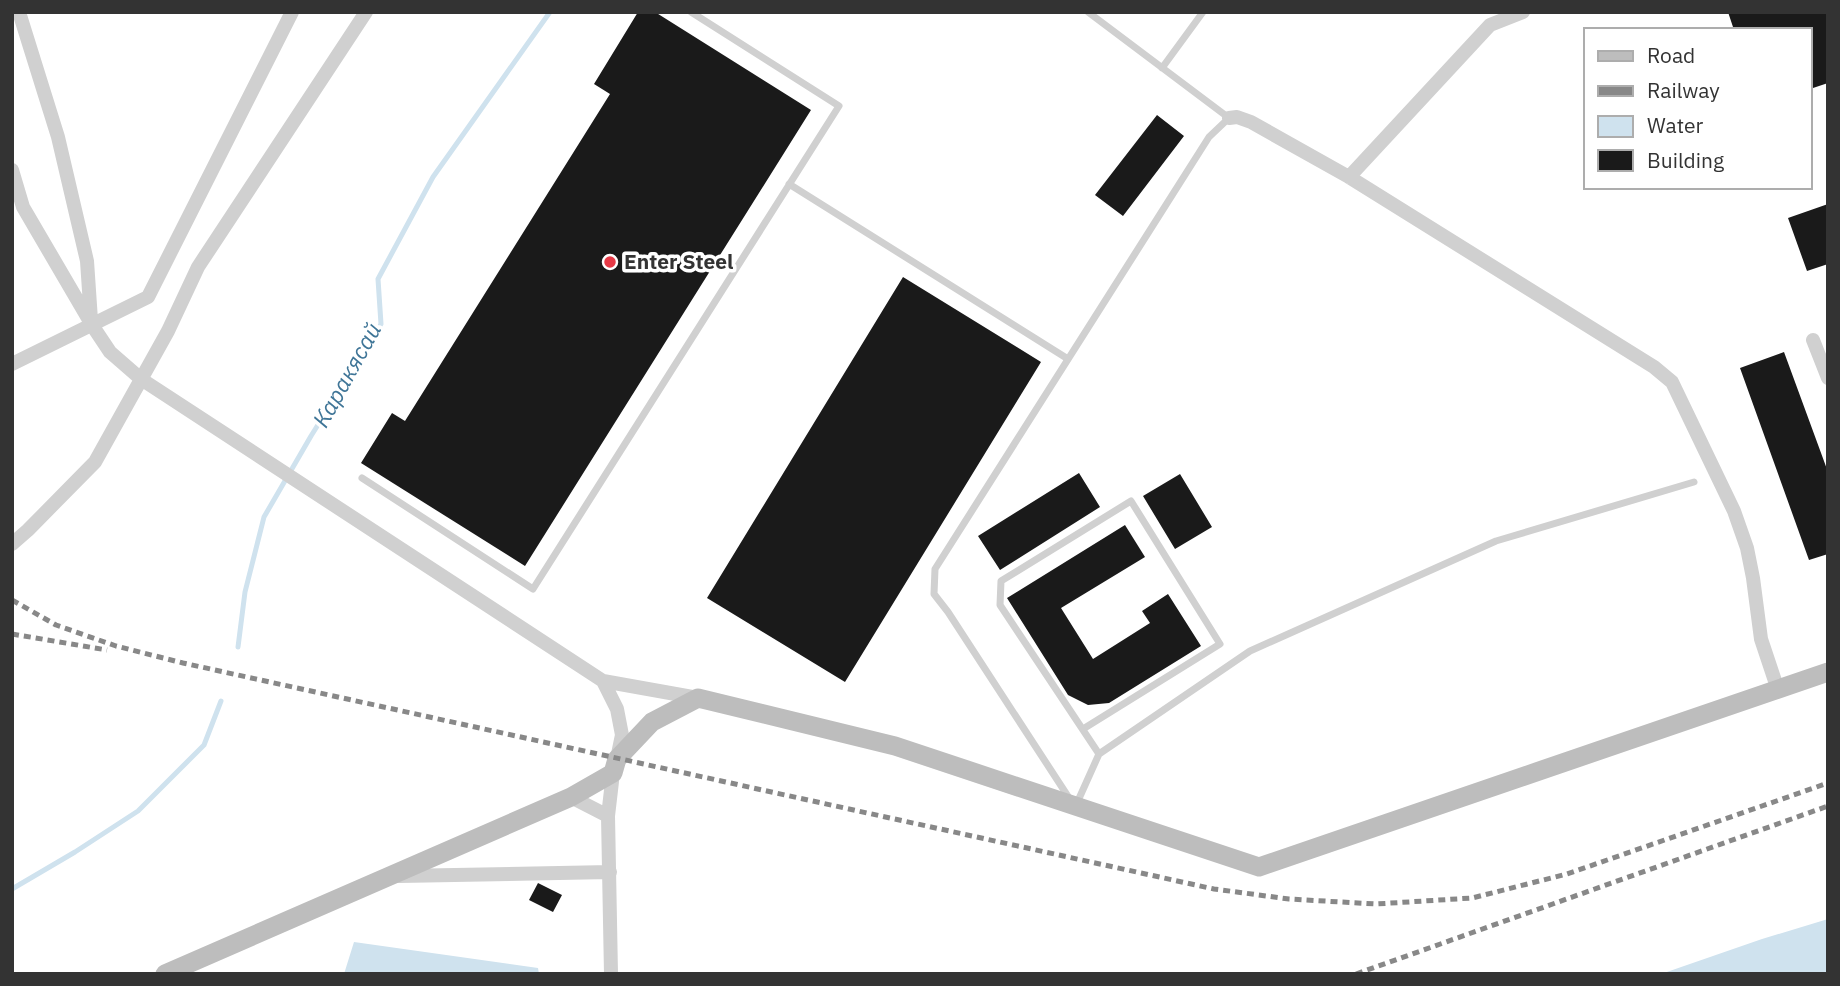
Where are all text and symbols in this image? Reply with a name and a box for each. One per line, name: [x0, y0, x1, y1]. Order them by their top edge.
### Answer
legend: [1584, 28, 1812, 189]
text: Road: [1647, 41, 1695, 69]
text: Railway: [1647, 76, 1720, 104]
text: Water: [1647, 111, 1704, 139]
text: Building: [1647, 146, 1724, 174]
place label: Enter Steel: [624, 247, 733, 275]
marker: Enter Steel: [602, 254, 618, 270]
water label: Каракясай: [305, 317, 387, 432]

